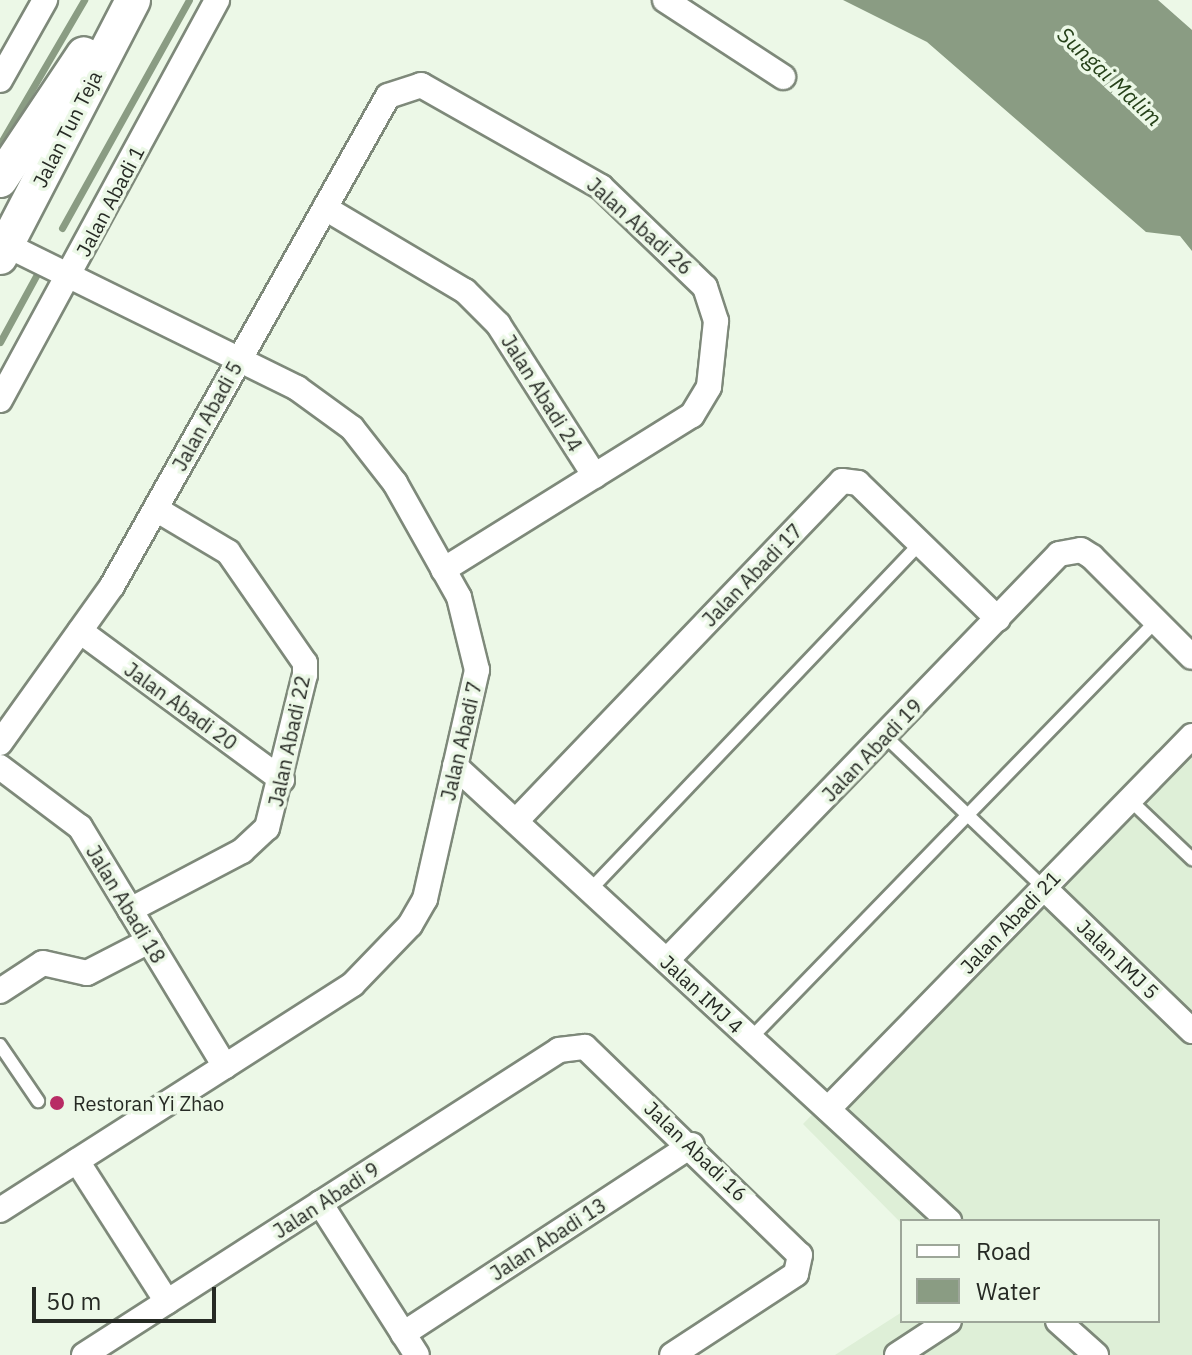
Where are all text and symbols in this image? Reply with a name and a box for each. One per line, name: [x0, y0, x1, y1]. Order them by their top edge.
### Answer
water label: Sungai Malim: [1052, 21, 1168, 131]
street label: Jalan Tun Teja: [27, 67, 107, 191]
street label: Jalan Abadi 1: [71, 142, 149, 260]
street label: Jalan Abadi 26: [582, 172, 698, 280]
street label: Jalan Abadi 24: [496, 330, 588, 456]
street label: Jalan Abadi 5: [167, 357, 247, 475]
street label: Jalan Abadi 17: [697, 519, 807, 631]
street label: Jalan Abadi 20: [120, 657, 242, 755]
street label: Jalan Abadi 22: [263, 673, 315, 809]
street label: Jalan Abadi 7: [436, 679, 486, 803]
street label: Jalan Abadi 19: [817, 694, 927, 806]
street label: Jalan Abadi 18: [81, 841, 171, 967]
street label: Jalan Abadi 21: [955, 866, 1065, 978]
street label: Jalan IMJ 5: [1072, 914, 1164, 1004]
street label: Jalan IMJ 4: [656, 950, 748, 1038]
place label: Restoran Yi Zhao: [73, 1091, 224, 1115]
marker: Restoran Yi Zhao: [48, 1094, 66, 1112]
street label: Jalan Abadi 16: [640, 1096, 752, 1206]
street label: Jalan Abadi 9: [269, 1157, 383, 1243]
street label: Jalan Abadi 13: [485, 1193, 611, 1285]
legend: [900, 1219, 1160, 1323]
text: Road: [976, 1235, 1031, 1267]
scale bar: [36, 1271, 220, 1321]
text: Water: [976, 1275, 1040, 1307]
text: 50 m: [46, 1285, 101, 1317]

